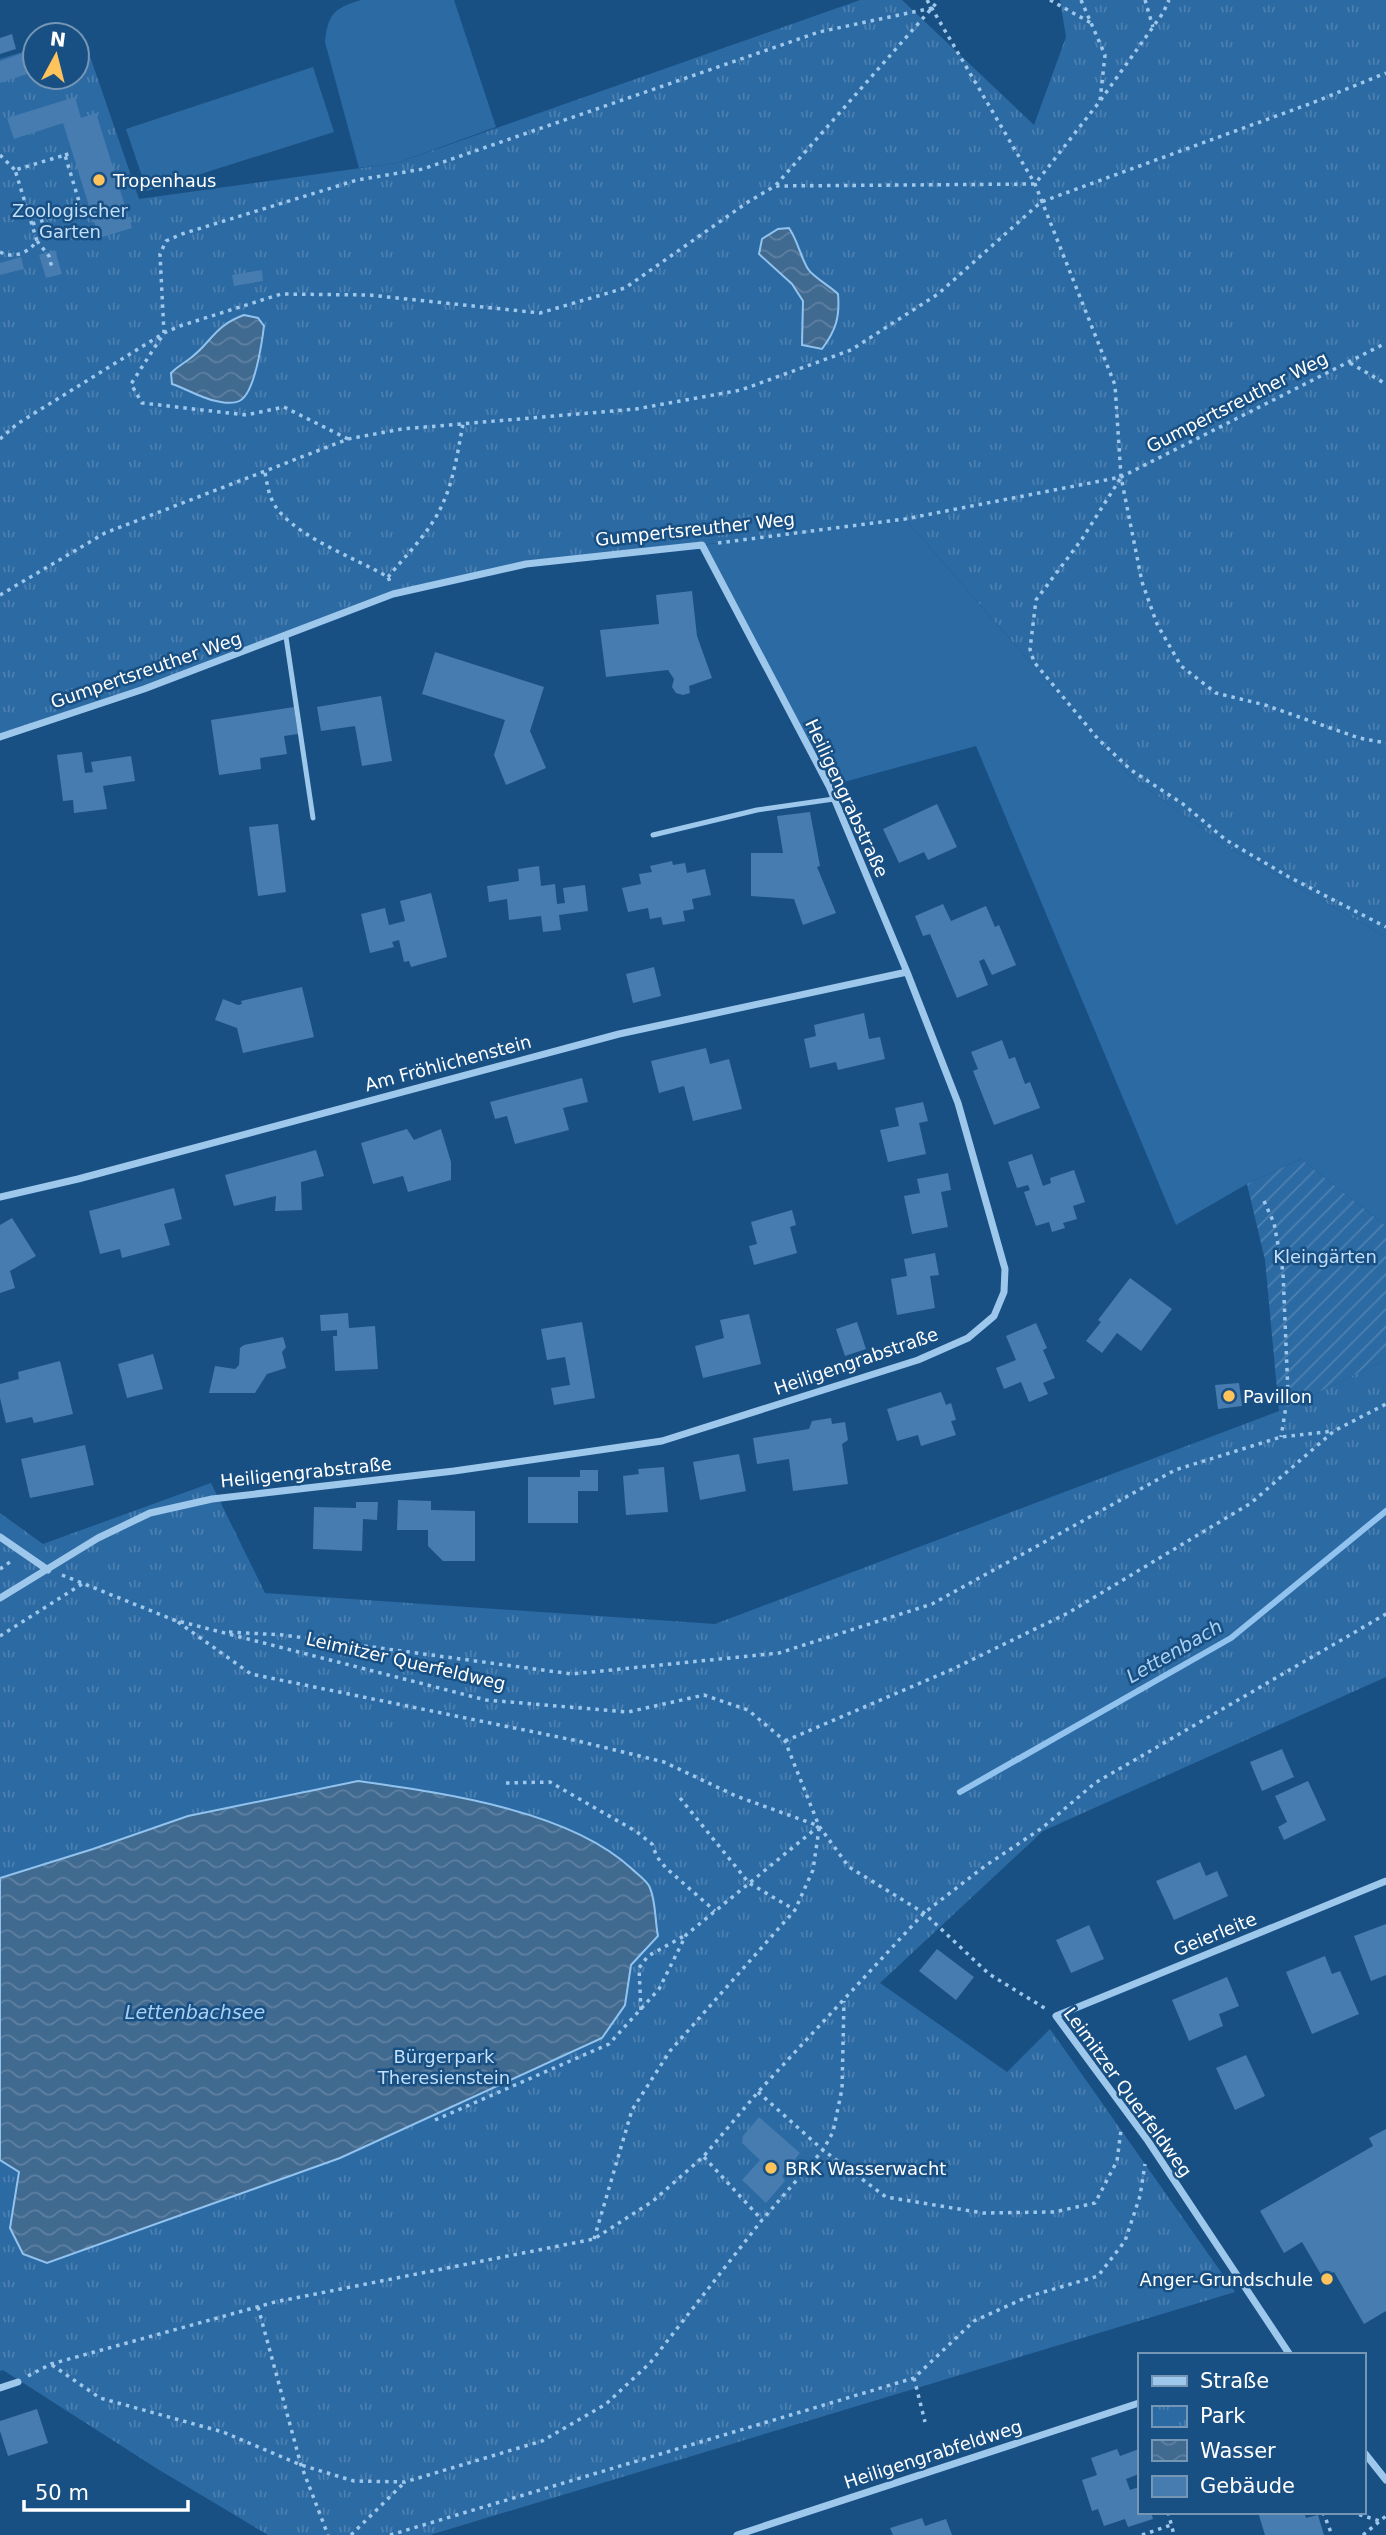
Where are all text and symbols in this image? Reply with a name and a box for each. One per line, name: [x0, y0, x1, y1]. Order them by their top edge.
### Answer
north arrow: [21, 21, 91, 91]
text: N: [49, 27, 67, 51]
place label: Tropenhaus: [112, 170, 217, 191]
marker: Tropenhaus: [91, 172, 107, 188]
park label: Zoologischer Garten: [12, 200, 129, 242]
street label: Gumpertsreuther Weg: [1143, 347, 1331, 457]
street label: Gumpertsreuther Weg: [594, 508, 796, 550]
street label: Gumpertsreuther Weg: [48, 627, 244, 713]
street label: Heiligengrabstraße: [801, 716, 893, 880]
street label: Am Fröhlichenstein: [362, 1031, 534, 1095]
park label: Kleingärten: [1273, 1246, 1377, 1267]
street label: Heiligengrabstraße: [771, 1323, 941, 1399]
place label: Pavillon: [1243, 1386, 1312, 1407]
marker: Pavillon: [1221, 1388, 1237, 1404]
street label: Heiligengrabstraße: [219, 1453, 393, 1491]
water label: Lettenbach: [1122, 1615, 1226, 1687]
street label: Leimitzer Querfeldweg: [304, 1628, 508, 1694]
street label: Geierleite: [1170, 1908, 1260, 1960]
water label: Lettenbachsee: [125, 2001, 265, 2023]
street label: Leimitzer Querfeldweg: [1060, 2003, 1196, 2181]
park label: Bürgerpark Theresienstein: [377, 2046, 510, 2088]
place label: BRK Wasserwacht: [785, 2158, 946, 2179]
marker: BRK Wasserwacht: [763, 2160, 779, 2176]
place label: Anger-Grundschule: [1140, 2269, 1313, 2290]
marker: Anger-Grundschule: [1319, 2271, 1335, 2287]
legend: [1138, 2353, 1365, 2514]
text: Straße: [1200, 2369, 1269, 2393]
text: Park: [1200, 2404, 1246, 2428]
street label: Heiligengrabfeldweg: [841, 2415, 1025, 2493]
text: Wasser: [1200, 2439, 1276, 2463]
scale bar: [24, 2468, 189, 2512]
text: Gebäude: [1200, 2474, 1295, 2498]
text: 50 m: [35, 2481, 89, 2505]

